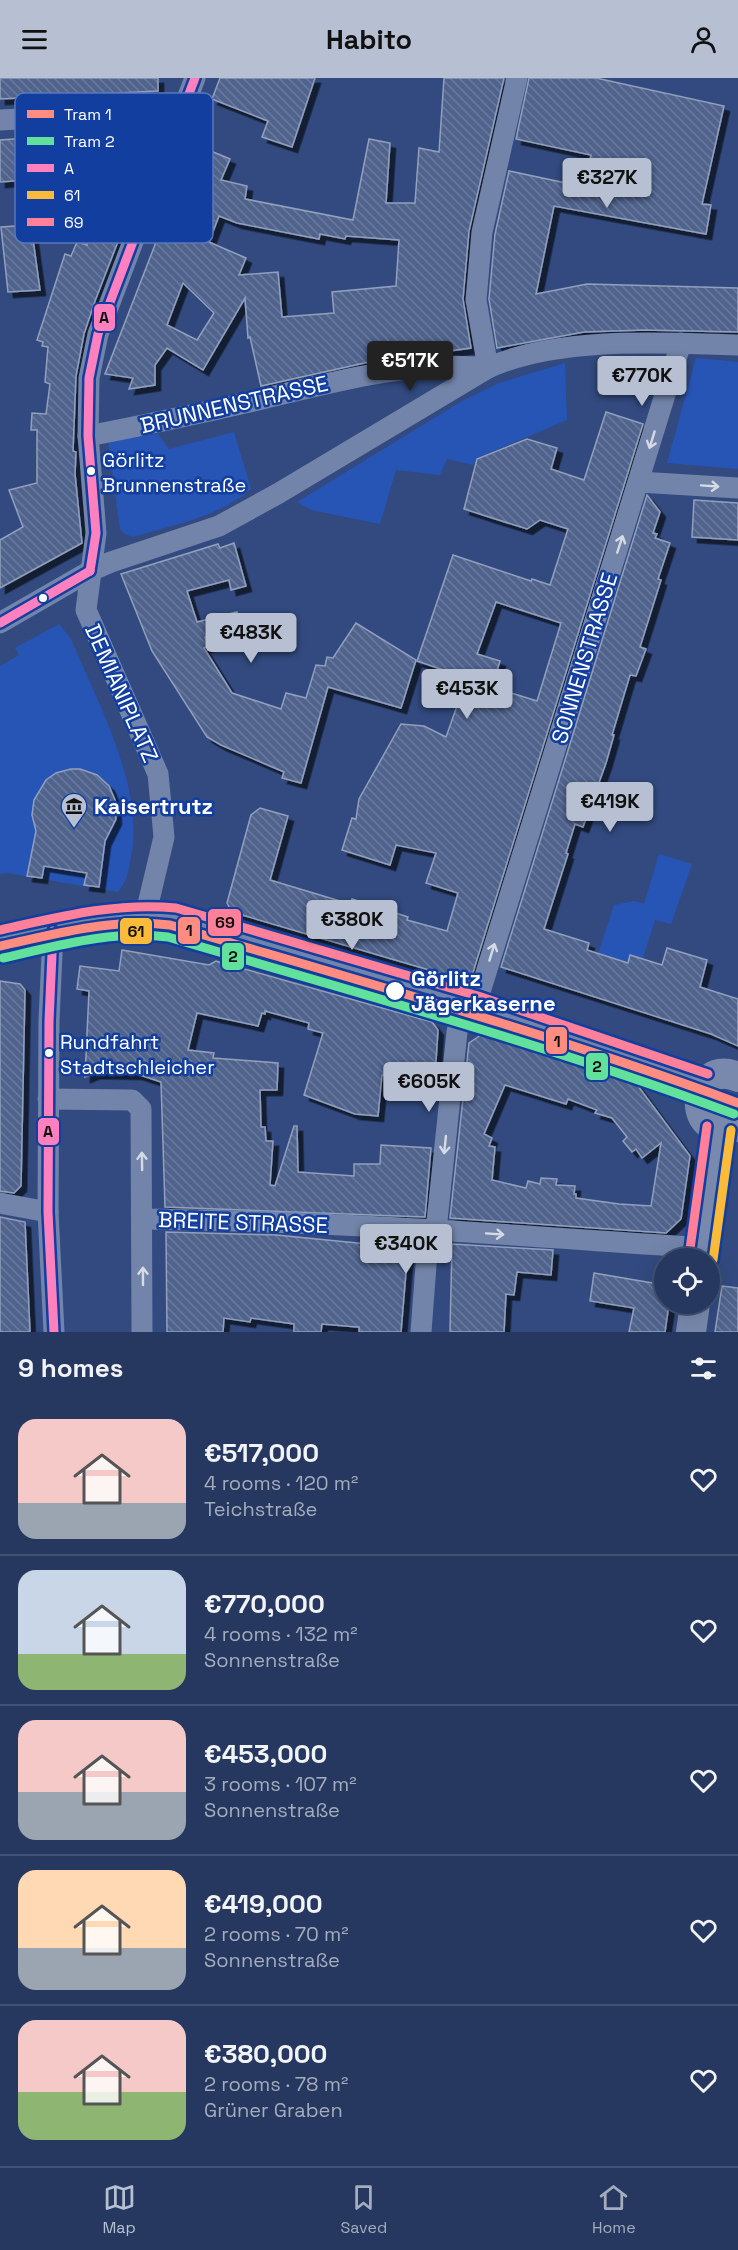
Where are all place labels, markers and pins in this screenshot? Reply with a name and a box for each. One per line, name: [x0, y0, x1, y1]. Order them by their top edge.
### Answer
pin: €327K: [565, 158, 649, 209]
pin: €517K: [368, 341, 452, 392]
pin: €770K: [600, 356, 684, 407]
place label: Görlitz Brunnenstraße: [102, 447, 246, 498]
marker: Görlitz Brunnenstraße: [85, 465, 97, 477]
unlabelled marker: [37, 592, 49, 604]
pin: €483K: [209, 613, 293, 664]
pin: €453K: [425, 669, 509, 720]
pin: €419K: [568, 782, 652, 833]
museum icon: Kaisertrutz: [59, 791, 89, 829]
place label: Kaisertrutz: [94, 792, 213, 820]
pin: €380K: [310, 900, 394, 951]
place label: Görlitz Jägerkaserne: [411, 964, 556, 1017]
marker: Görlitz Jägerkaserne: [384, 980, 406, 1002]
place label: Rundfahrt Stadtschleicher: [60, 1029, 215, 1080]
marker: Rundfahrt Stadtschleicher: [43, 1047, 55, 1059]
pin: €605K: [387, 1062, 471, 1113]
pin: €340K: [364, 1224, 448, 1275]

